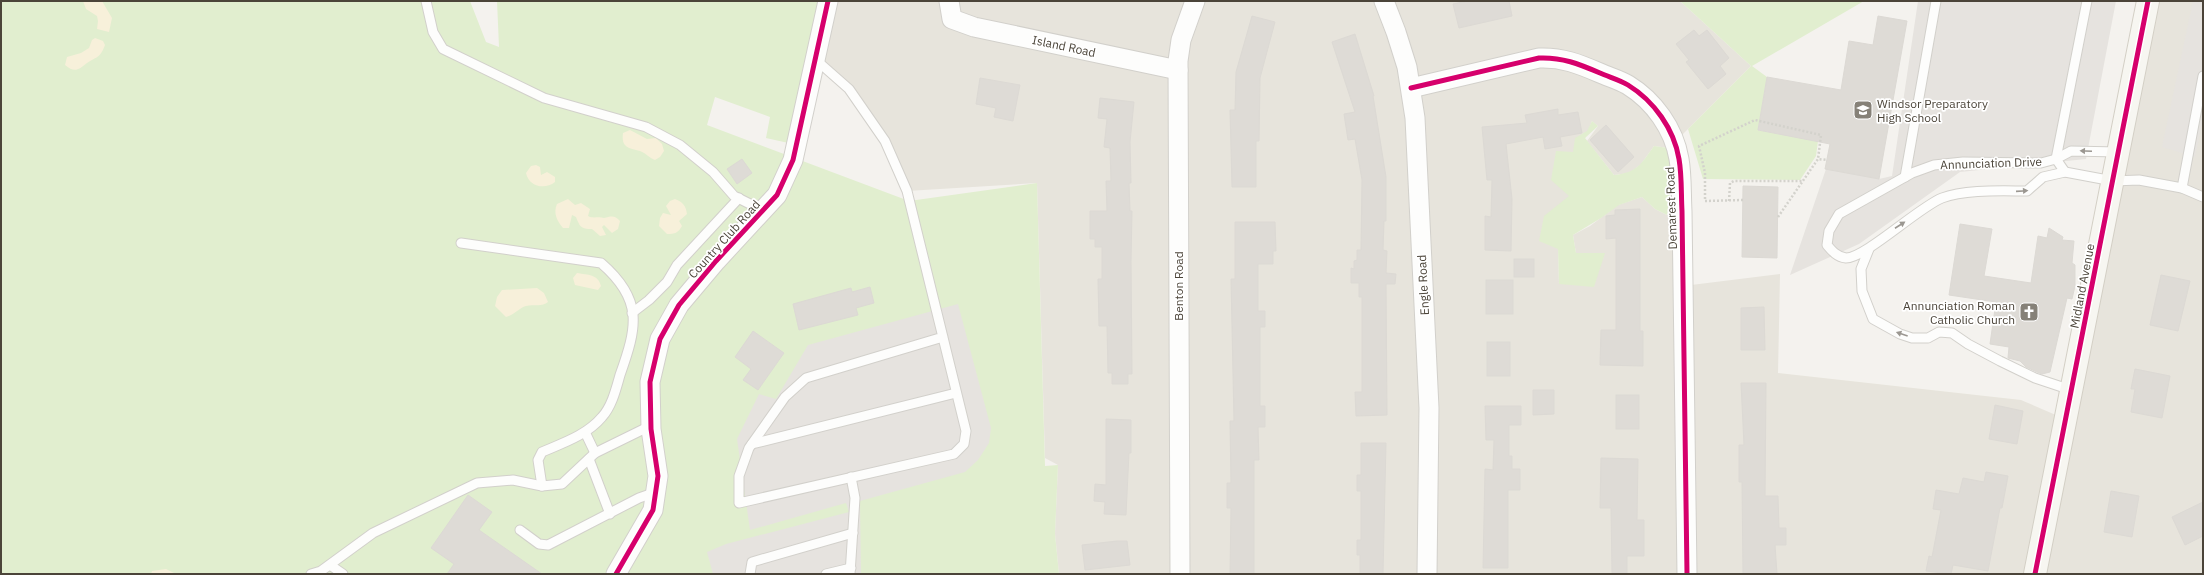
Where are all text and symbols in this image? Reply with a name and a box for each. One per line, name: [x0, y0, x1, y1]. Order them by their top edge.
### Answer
street label: Island Road: [1031, 32, 1097, 60]
place label: Windsor Preparatory High School: [1877, 96, 1988, 125]
school or university icon: Windsor Preparatory High School: [1852, 99, 1874, 121]
one-way arrow: [2080, 147, 2092, 154]
street label: Annunciation Drive: [1940, 154, 2043, 172]
street label: Demarest Road: [1662, 166, 1680, 250]
one-way arrow: [2015, 187, 2028, 194]
street label: Country Club Road: [685, 197, 763, 281]
one-way arrow: [1895, 221, 1905, 229]
street label: Midland Avenue: [2066, 242, 2098, 330]
street label: Benton Road: [1171, 251, 1186, 321]
street label: Engle Road: [1414, 254, 1432, 316]
place label: Annunciation Roman Catholic Church: [1903, 298, 2015, 327]
church icon: Annunciation Roman Catholic Church: [2018, 301, 2040, 323]
one-way arrow: [1895, 331, 1907, 337]

